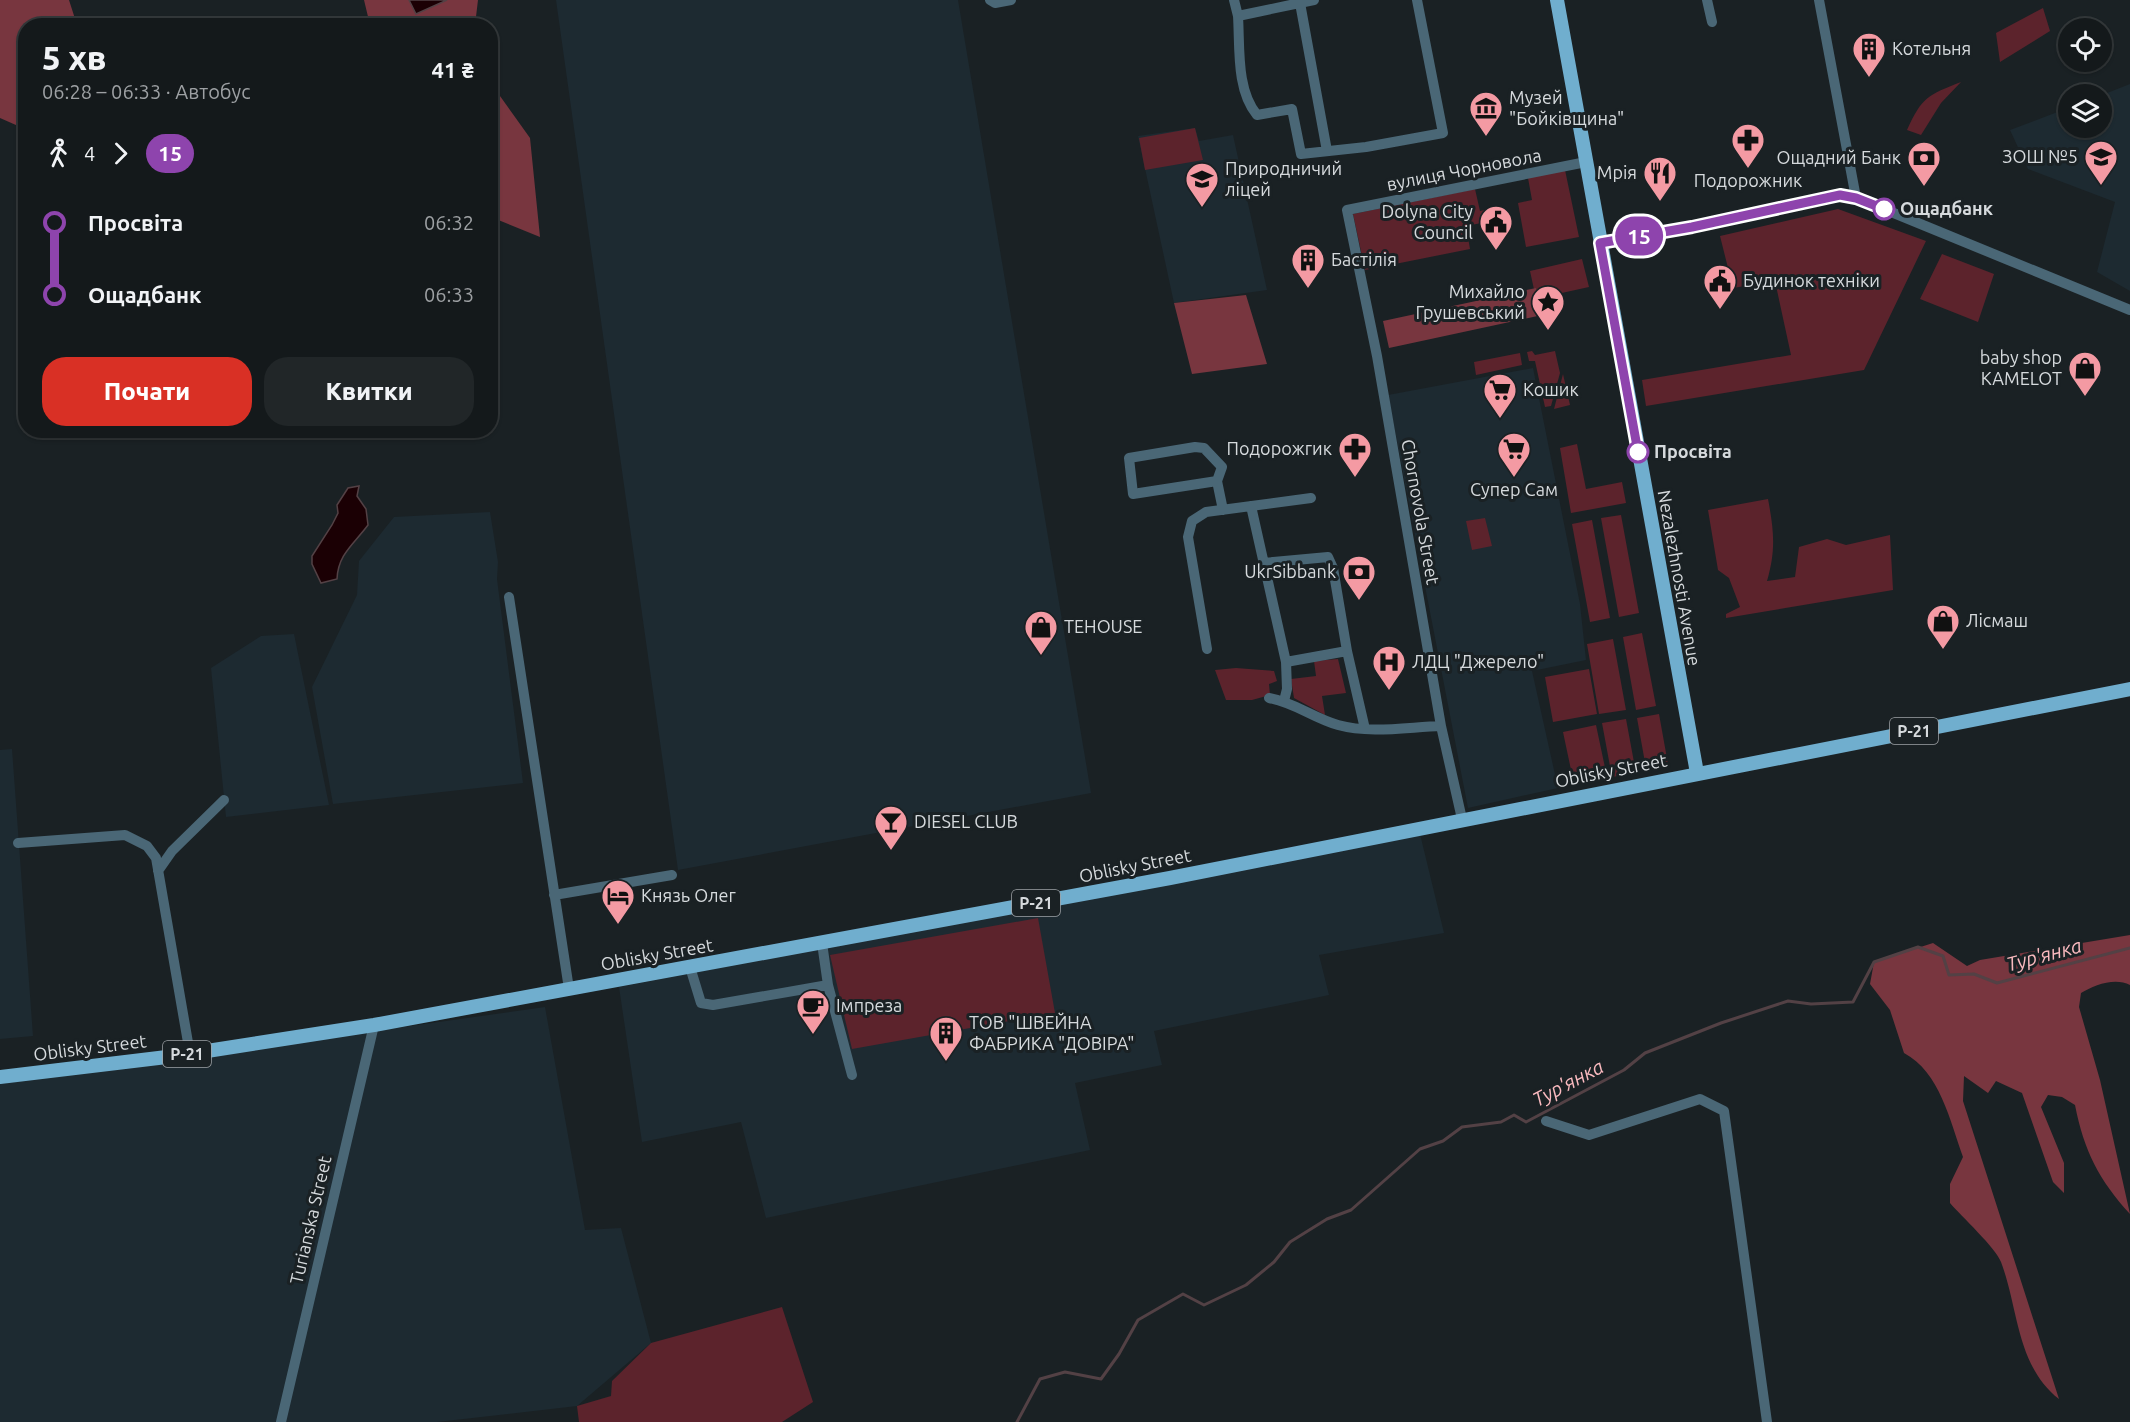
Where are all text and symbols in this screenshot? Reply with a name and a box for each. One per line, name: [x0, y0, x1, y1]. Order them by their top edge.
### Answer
map controls: [2058, 18, 2112, 138]
button: locate: [2058, 18, 2112, 72]
building icon: Котельня: [1851, 31, 1887, 78]
place label: Котельня: [1892, 38, 1971, 58]
text: 5 хв: [42, 39, 107, 76]
text: 41 ₴: [432, 57, 474, 82]
text: 06:28 – 06:33 · Автобус: [42, 80, 251, 103]
button: layers: [2058, 84, 2112, 138]
place label: Музей "Бойківщина": [1509, 87, 1624, 128]
museum icon: Музей "Бойківщина": [1468, 90, 1504, 137]
pharmacy icon: Подорожник: [1730, 122, 1766, 169]
icon: walk: [42, 137, 75, 170]
icon: forward: [104, 137, 137, 170]
school or university icon: ЗОШ №5: [2083, 139, 2119, 186]
bank icon: Ощадний Банк: [1906, 140, 1942, 187]
text: 15: [158, 141, 182, 165]
text: 4: [84, 142, 95, 165]
street label: вулиця Чорновола: [1385, 144, 1543, 194]
place label: ЗОШ №5: [2002, 146, 2078, 166]
place label: Ощадний Банк: [1776, 147, 1901, 167]
restaurant icon: Мрія: [1642, 155, 1678, 202]
place label: Природничий ліцей: [1225, 158, 1342, 199]
school or university icon: Природничий ліцей: [1184, 161, 1220, 208]
place label: Мрія: [1597, 162, 1637, 182]
place label: Подорожник: [1694, 170, 1802, 190]
marker: Ощадбанк: [1873, 198, 1895, 220]
place label: Ощадбанк: [1900, 198, 1994, 218]
place label: Dolyna City Council: [1382, 201, 1473, 242]
public building icon: Dolyna City Council: [1478, 204, 1514, 251]
text: Просвіта: [88, 210, 183, 235]
text: 06:32: [424, 211, 474, 234]
line badge: 15: [1612, 216, 1666, 256]
text: 15: [1627, 224, 1651, 248]
building icon: Бастілія: [1290, 242, 1326, 289]
place label: Бастілія: [1331, 249, 1397, 269]
public building icon: Будинок техніки: [1702, 263, 1738, 310]
place label: Будинок техніки: [1743, 270, 1880, 290]
place label: Михайло Грушевський: [1416, 281, 1525, 322]
text: Ощадбанк: [88, 282, 202, 307]
text: 06:33: [424, 283, 474, 306]
place icon: Михайло Грушевський: [1530, 284, 1566, 331]
place label: baby shop KAMELOT: [1980, 347, 2062, 388]
shop icon: baby shop KAMELOT: [2067, 350, 2103, 397]
button: Почати: [42, 357, 252, 426]
button: Квитки: [264, 357, 474, 426]
supermarket icon: Кошик: [1482, 372, 1518, 419]
place label: Кошик: [1523, 379, 1579, 399]
pharmacy icon: Подорожгик: [1337, 431, 1373, 478]
supermarket icon: Супер Сам: [1496, 431, 1532, 478]
place label: Подорожгик: [1227, 438, 1332, 458]
street label: Chornovola Street: [1398, 438, 1444, 586]
marker: Просвіта: [1627, 441, 1649, 463]
place label: Просвіта: [1654, 441, 1732, 461]
place label: Супер Сам: [1470, 479, 1558, 499]
street label: Nezalezhnosti Avenue: [1655, 488, 1705, 667]
bank icon: UkrSibbank: [1341, 554, 1377, 601]
place label: UkrSibbank: [1244, 561, 1336, 581]
shop icon: Лісмаш: [1925, 603, 1961, 650]
shop icon: TEHOUSE: [1023, 609, 1059, 656]
place label: Лісмаш: [1966, 610, 2028, 630]
place label: TEHOUSE: [1064, 616, 1142, 636]
hospital icon: ЛДЦ "Джерело": [1371, 644, 1407, 691]
place label: ЛДЦ "Джерело": [1412, 651, 1544, 671]
road number: Р-21: [1890, 718, 1938, 744]
street label: Oblisky Street: [1553, 749, 1668, 791]
bar icon: DIESEL CLUB: [873, 804, 909, 851]
place label: DIESEL CLUB: [914, 811, 1018, 831]
street label: Oblisky Street: [1077, 844, 1192, 886]
hotel icon: Князь Олег: [600, 878, 636, 925]
place label: Князь Олег: [641, 885, 736, 905]
road number: Р-21: [1012, 890, 1060, 916]
water label: Тур'янка: [2004, 933, 2084, 976]
street label: Oblisky Street: [599, 934, 714, 974]
cafe icon: Імпреза: [795, 988, 831, 1035]
place label: Імпреза: [836, 995, 902, 1015]
place label: ТОВ "ШВЕЙНА ФАБРИКА "ДОВІРА": [969, 1012, 1135, 1053]
building icon: ТОВ "ШВЕЙНА ФАБРИКА "ДОВІРА": [928, 1015, 964, 1062]
street label: Oblisky Street: [32, 1030, 147, 1064]
road number: Р-21: [163, 1041, 211, 1067]
water label: Тур'янка: [1528, 1054, 1607, 1111]
street label: Turianska Street: [286, 1154, 335, 1286]

